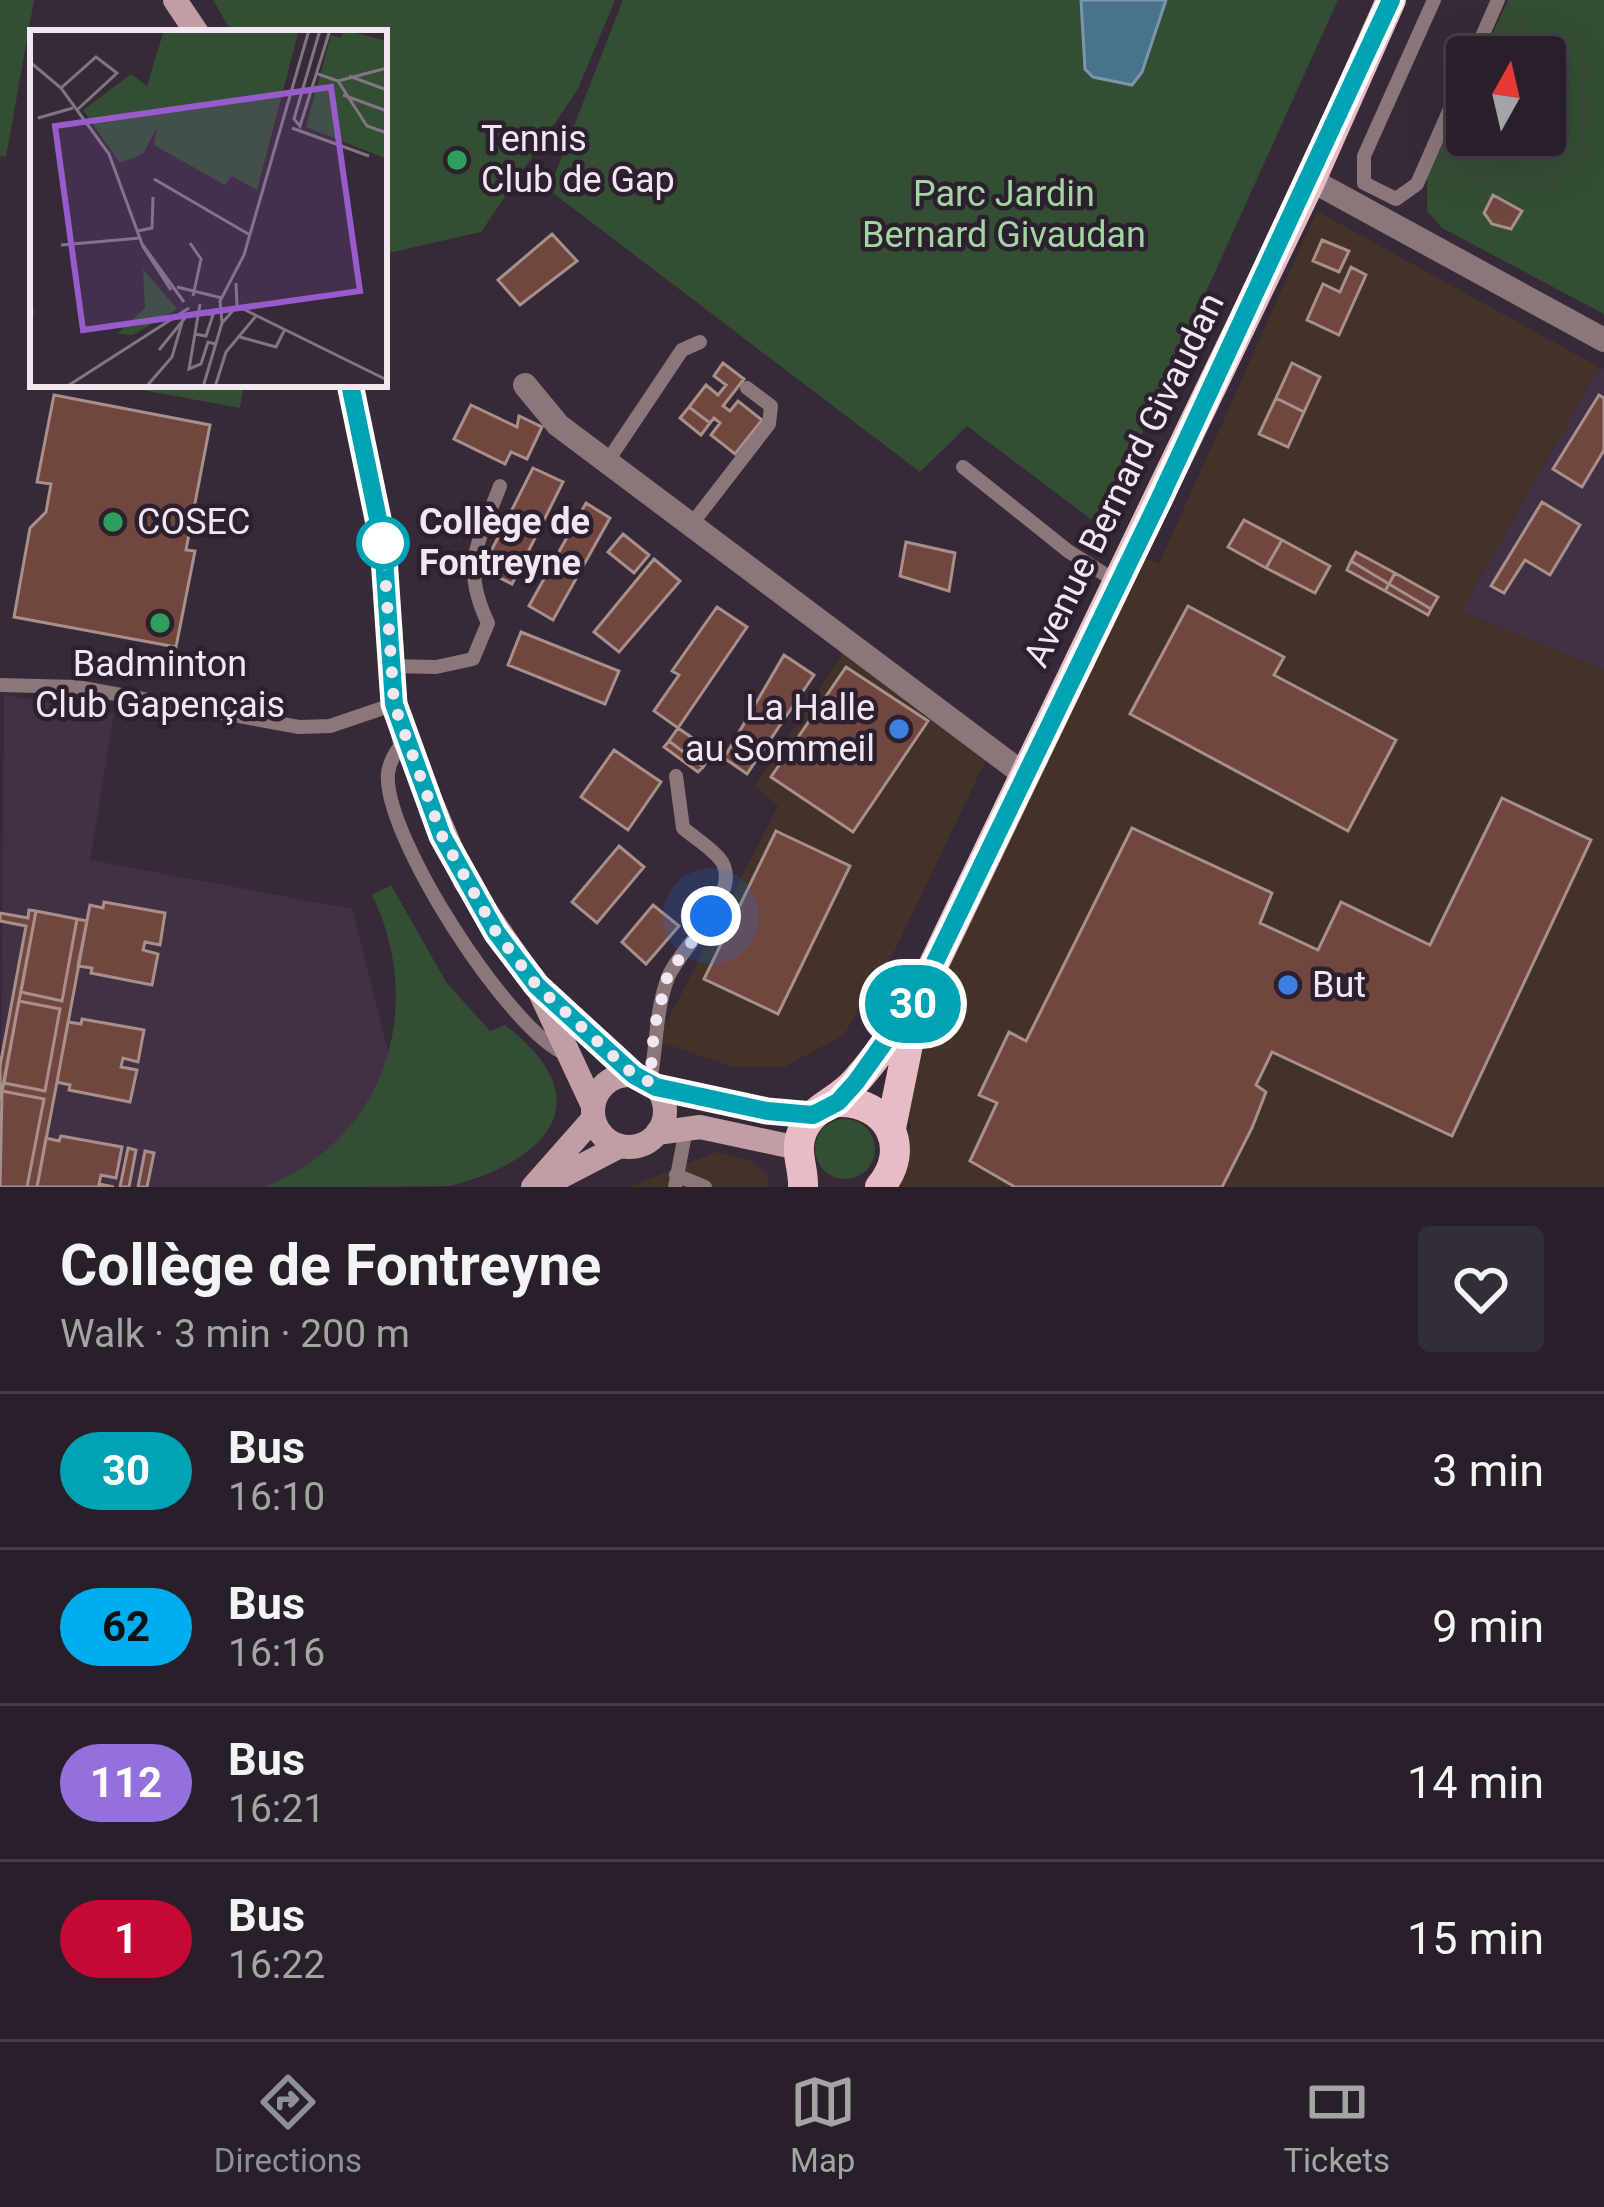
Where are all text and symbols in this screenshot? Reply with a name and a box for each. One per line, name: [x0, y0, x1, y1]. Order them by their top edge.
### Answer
inset map: [30, 30, 387, 387]
north arrow: [1446, 36, 1566, 156]
map controls: [1446, 36, 1566, 156]
place label: Tennis Club de Gap: [481, 118, 675, 201]
marker: Tennis Club de Gap: [444, 147, 470, 173]
park label: Parc Jardin Bernard Givaudan: [862, 173, 1146, 256]
street label: Avenue Bernard Givaudan: [1015, 286, 1233, 674]
place label: COSEC: [137, 501, 250, 543]
place label: Collège de Fontreyne: [419, 501, 590, 584]
marker: COSEC: [100, 509, 126, 535]
marker: Collège de Fontreyne: [358, 518, 408, 568]
marker: Badminton Club Gapençais: [147, 610, 173, 636]
place label: Badminton Club Gapençais: [35, 643, 285, 726]
place label: La Halle au Sommeil: [685, 687, 875, 770]
marker: La Halle au Sommeil: [886, 716, 912, 742]
your location: [681, 886, 741, 946]
place label: But: [1312, 964, 1366, 1006]
line badge: 30: [859, 965, 967, 1043]
marker: But: [1275, 972, 1301, 998]
text: 30: [889, 979, 937, 1028]
button: heart: [1418, 1226, 1544, 1352]
text: Collège de Fontreyne: [60, 1232, 601, 1299]
text: Walk · 3 min · 200 m: [60, 1311, 410, 1357]
text: Bus: [228, 1421, 305, 1474]
text: 3 min: [1432, 1444, 1544, 1497]
text: 30: [102, 1446, 150, 1495]
text: 16:10: [228, 1474, 325, 1520]
text: Bus: [228, 1577, 305, 1630]
text: 9 min: [1432, 1600, 1544, 1653]
text: 62: [102, 1602, 150, 1651]
text: 16:16: [228, 1630, 325, 1676]
text: Bus: [228, 1733, 305, 1786]
text: 14 min: [1407, 1756, 1544, 1809]
text: 112: [90, 1758, 162, 1807]
text: 16:21: [228, 1786, 325, 1832]
text: Bus: [228, 1889, 305, 1942]
text: 15 min: [1407, 1912, 1544, 1965]
text: 1: [114, 1914, 138, 1963]
text: 16:22: [228, 1942, 325, 1988]
tab: Directions: [214, 2069, 362, 2180]
tab: Map: [790, 2069, 856, 2180]
tab: Tickets: [1283, 2069, 1390, 2180]

